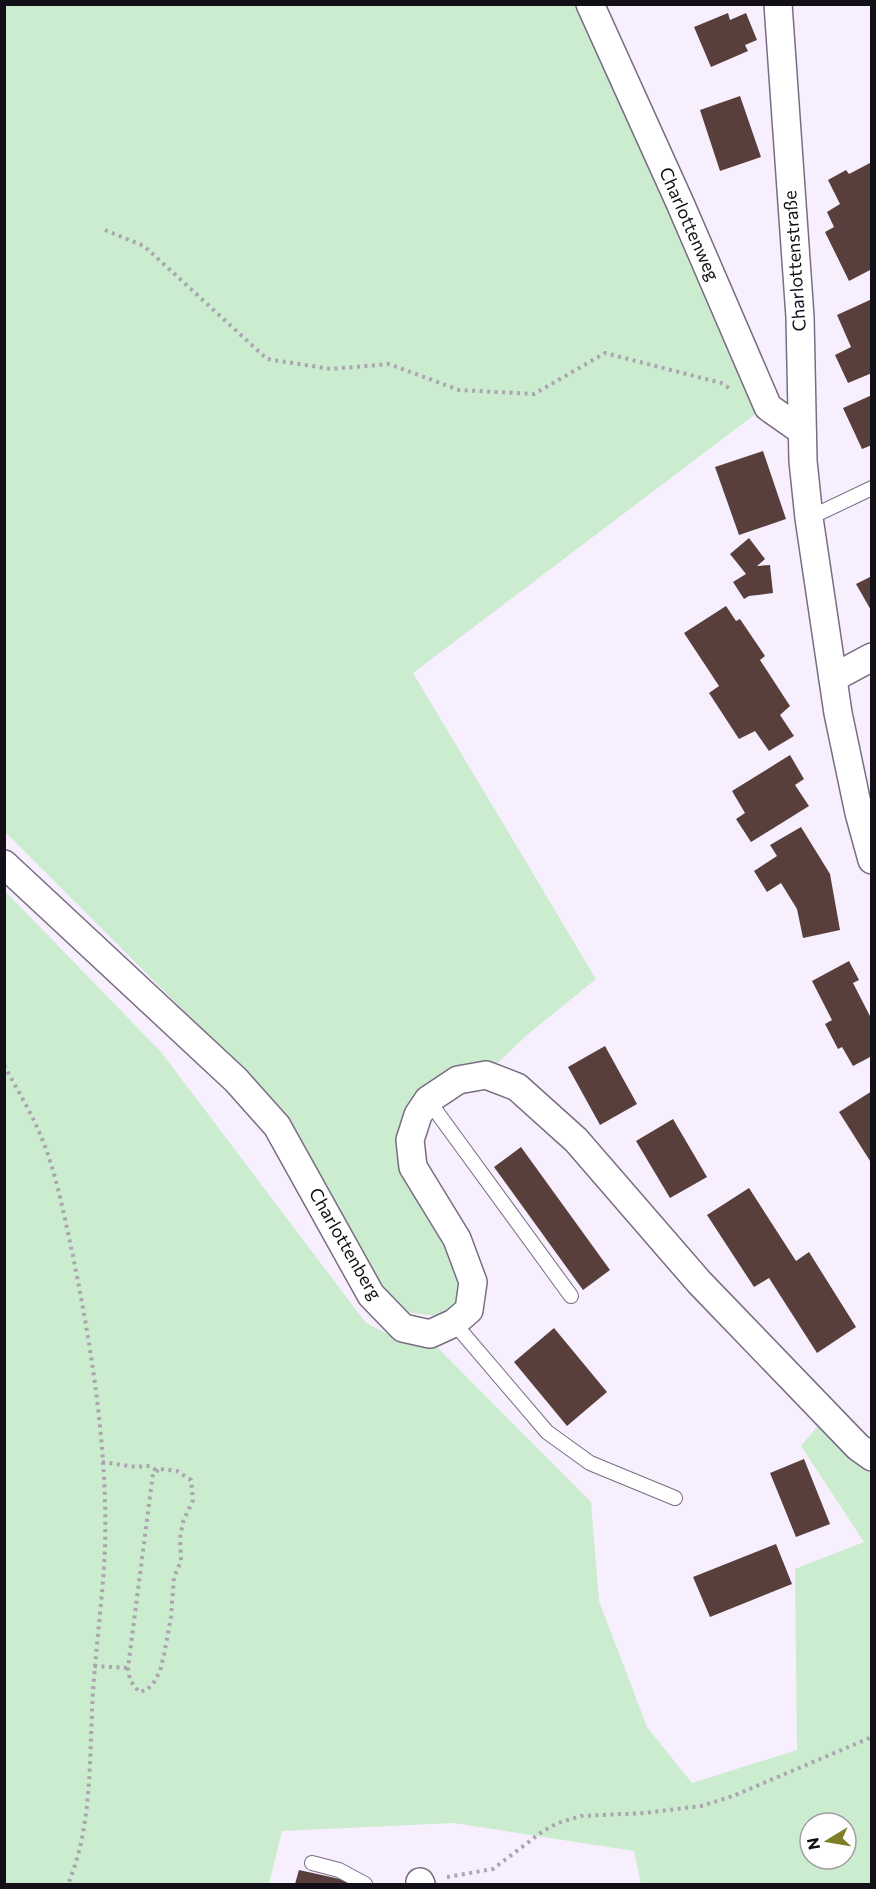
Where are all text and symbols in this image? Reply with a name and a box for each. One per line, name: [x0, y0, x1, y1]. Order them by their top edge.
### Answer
street label: Charlottenweg: [655, 163, 725, 284]
street label: Charlottenstraße: [778, 190, 810, 332]
street label: Charlottenberg: [305, 1183, 387, 1304]
north arrow: [798, 1811, 858, 1871]
text: N: [802, 1836, 823, 1852]

